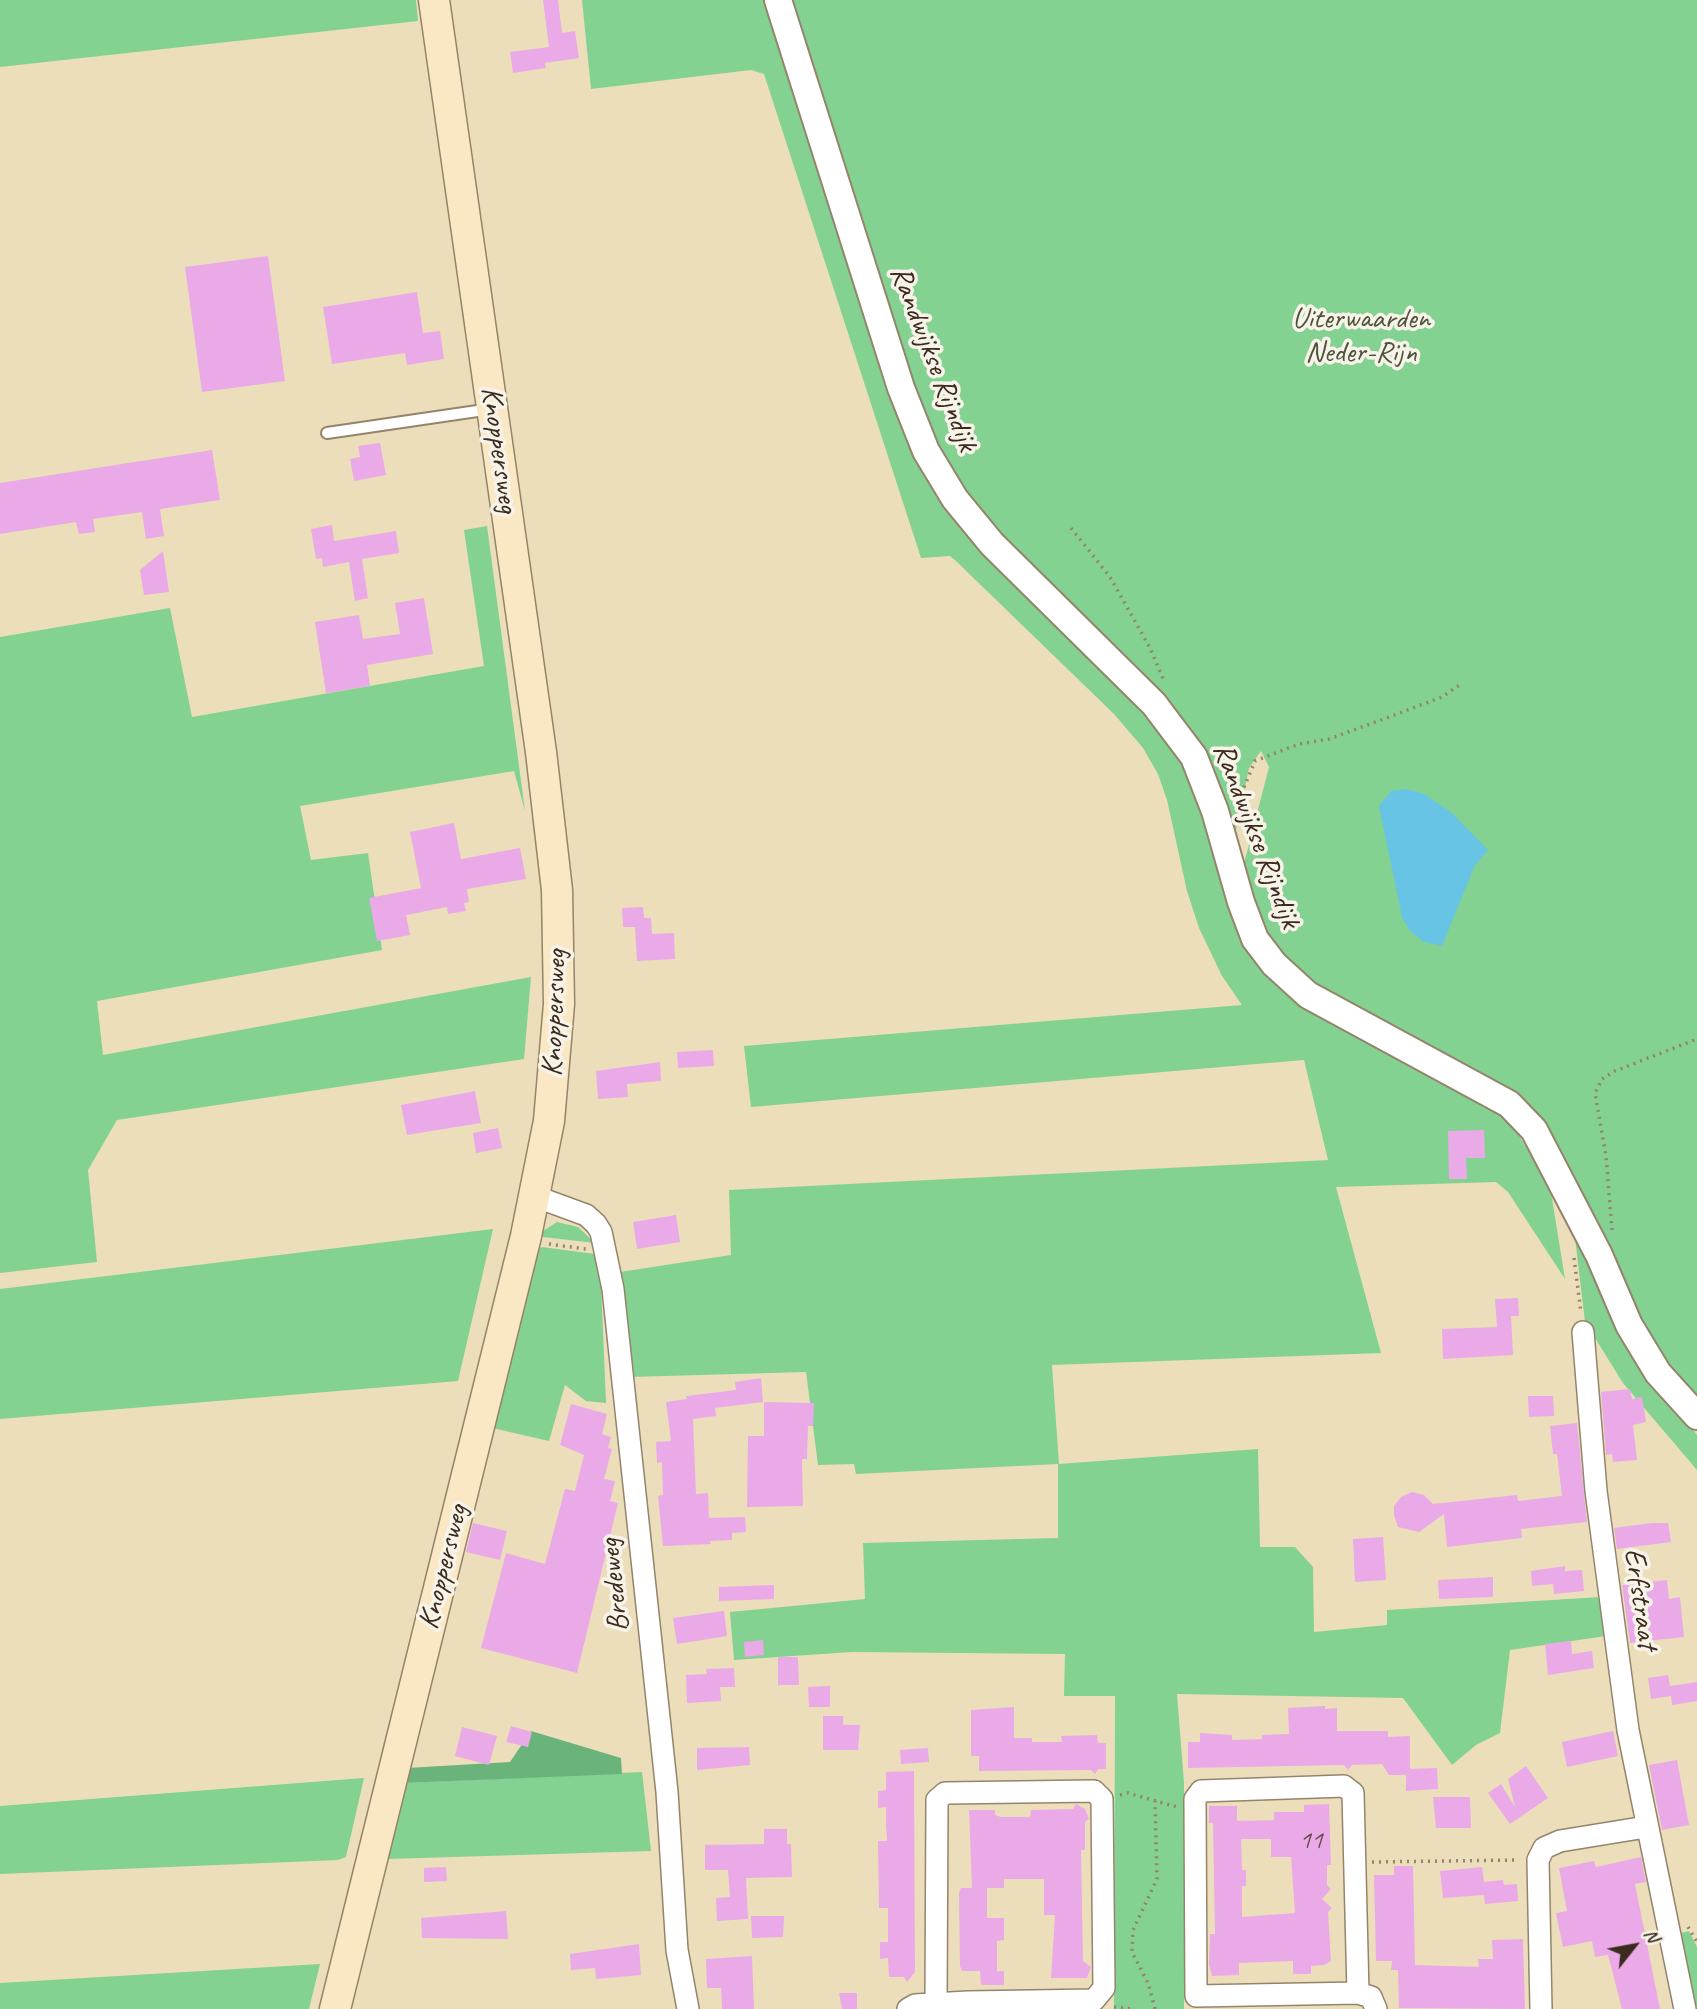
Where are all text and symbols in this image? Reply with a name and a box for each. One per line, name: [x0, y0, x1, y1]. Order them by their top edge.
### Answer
street label: Randwijkse Rijndijk: [881, 261, 985, 457]
park label: Uiterwaarden Neder-Rijn: [1292, 301, 1430, 372]
street label: Knoppersweg: [472, 385, 526, 515]
street label: Randwijkse Rijndijk: [1204, 738, 1308, 934]
street label: Knoppersweg: [535, 949, 575, 1077]
street label: Knoppersweg: [411, 1501, 477, 1633]
street label: Bredeweg: [592, 1537, 638, 1633]
street label: Erfstraat: [1615, 1546, 1665, 1652]
house number: 11: [1299, 1825, 1323, 1857]
north arrow: [1599, 1911, 1669, 1981]
text: N: [1639, 1924, 1665, 1946]

